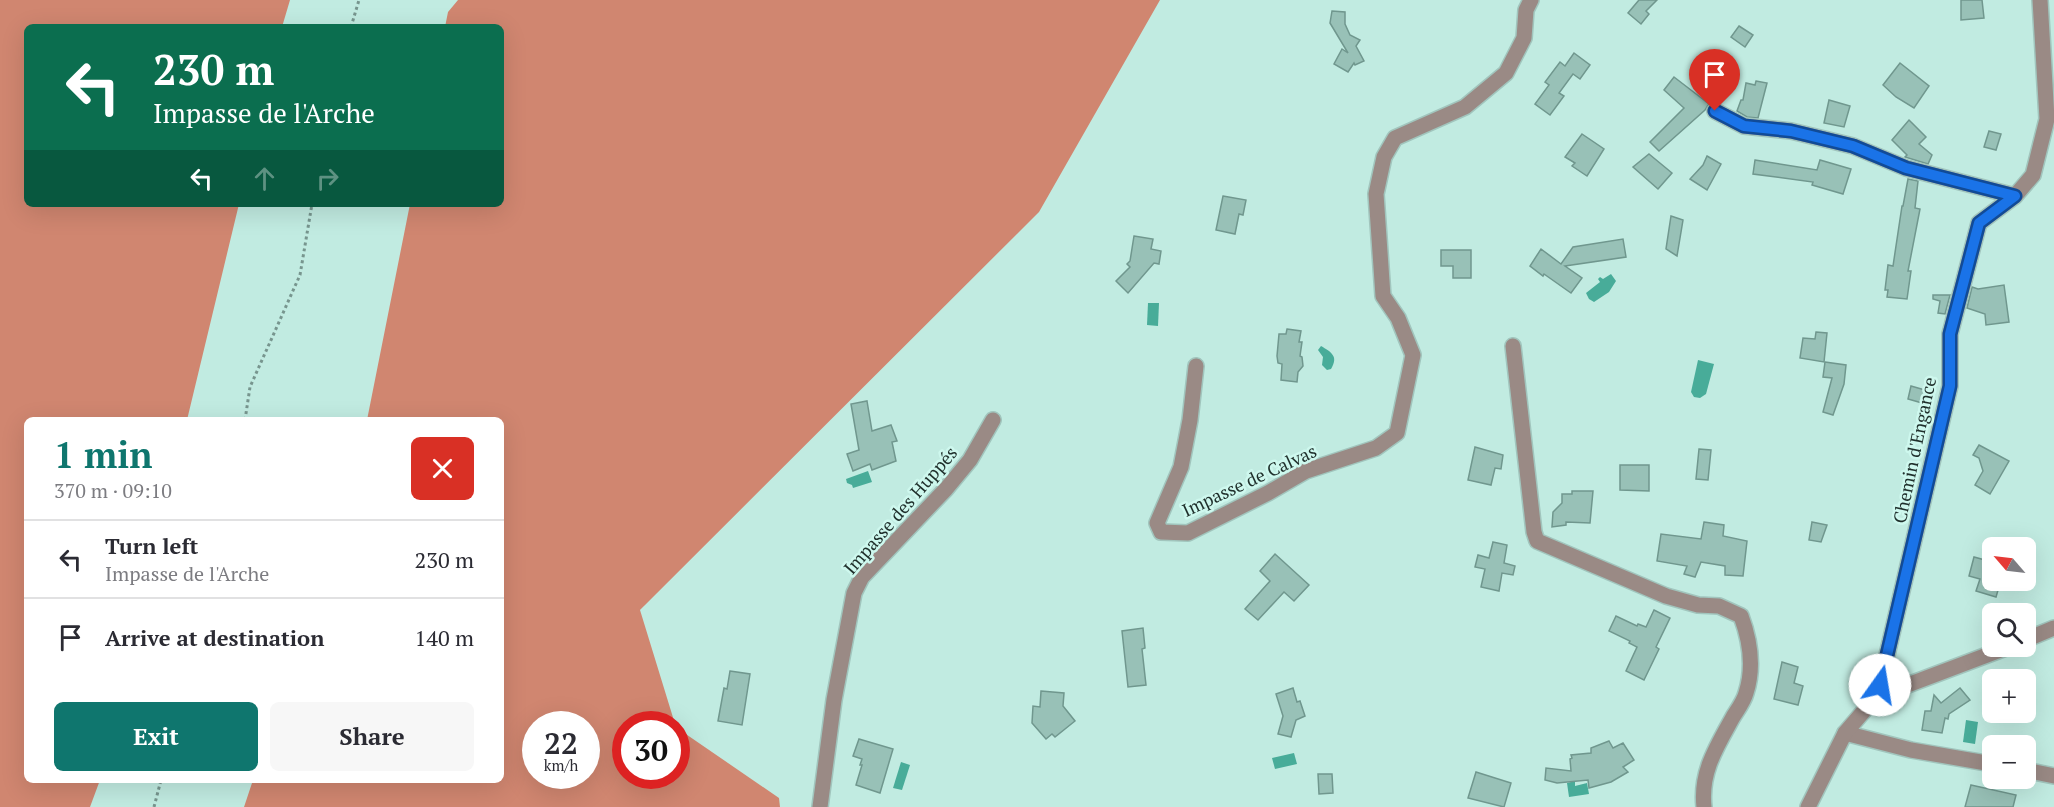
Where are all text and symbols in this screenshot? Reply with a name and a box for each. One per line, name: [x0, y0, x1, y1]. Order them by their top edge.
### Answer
text: 230 m: [153, 41, 274, 97]
icon: left: [54, 48, 132, 126]
pin: [1689, 49, 1740, 111]
icon: arrive: [1698, 58, 1731, 91]
text: Impasse de l'Arche: [153, 95, 375, 131]
icon: left: [185, 162, 218, 195]
icon: ahead: [248, 162, 281, 195]
icon: right: [311, 162, 344, 195]
street label: Chemin d'Engance: [1887, 375, 1941, 525]
text: 1 min: [54, 431, 152, 478]
button: close: [411, 437, 474, 500]
street label: Impasse de Calvas: [1178, 438, 1320, 522]
street label: Impasse des Huppés: [838, 441, 962, 579]
text: 370 m · 09:10: [54, 477, 172, 504]
text: Turn left: [105, 531, 198, 560]
north arrow: [1982, 537, 2036, 591]
map controls: [1982, 537, 2036, 789]
icon: left: [54, 543, 87, 576]
text: 230 m: [414, 545, 474, 574]
text: Impasse de l'Arche: [105, 560, 269, 587]
button: search: [1982, 603, 2036, 657]
icon: arrive: [54, 621, 87, 654]
text: Arrive at destination: [105, 623, 324, 652]
text: 140 m: [414, 623, 474, 652]
position arrow: [1848, 653, 1912, 717]
button: +: [1982, 669, 2036, 723]
button: Exit: [54, 702, 258, 771]
button: Share: [270, 702, 474, 771]
speed limit sign: 30: [612, 711, 690, 789]
text: 22: [544, 723, 578, 763]
button: −: [1982, 735, 2036, 789]
text: km/h: [544, 755, 578, 775]

